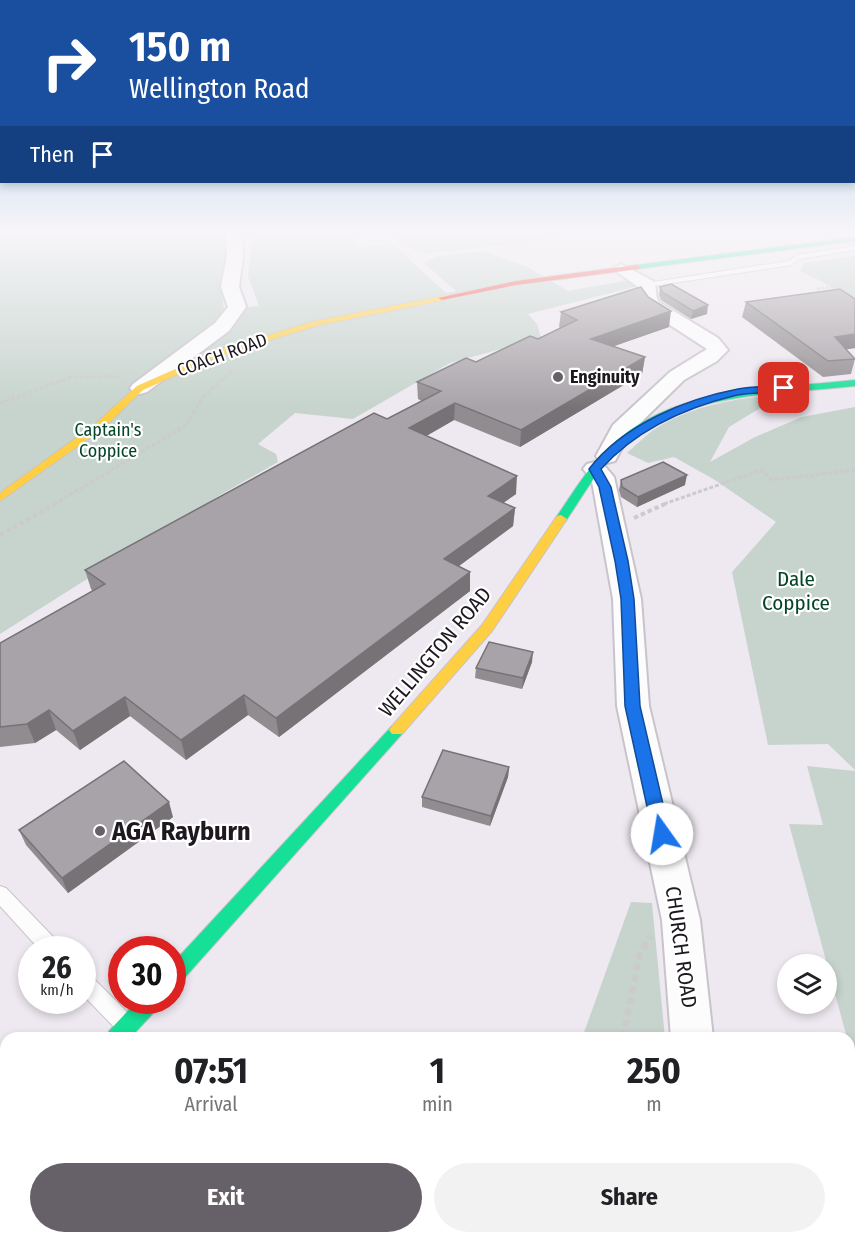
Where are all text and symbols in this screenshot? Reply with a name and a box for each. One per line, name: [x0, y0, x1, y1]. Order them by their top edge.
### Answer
text: 150 m: [129, 22, 231, 72]
icon: right: [30, 24, 108, 102]
text: Wellington Road: [129, 73, 309, 105]
icon: arrive: [86, 138, 119, 171]
text: Then: [30, 141, 74, 168]
street label: COACH ROAD: [174, 329, 270, 381]
pin: [758, 362, 809, 413]
place label: Enginuity: [570, 366, 640, 388]
marker: Enginuity: [551, 370, 565, 384]
icon: arrive: [767, 371, 800, 404]
park label: Captain's Coppice: [75, 419, 142, 462]
park label: Dale Coppice: [762, 566, 830, 616]
street label: WELLINGTON ROAD: [373, 582, 497, 722]
position arrow: [630, 802, 694, 866]
place label: AGA Rayburn: [111, 816, 251, 847]
marker: AGA Rayburn: [93, 824, 107, 838]
street label: CHURCH ROAD: [660, 884, 702, 1010]
speed limit sign: 30: [108, 936, 186, 1014]
text: 26: [42, 950, 72, 986]
map controls: [777, 954, 837, 1014]
button: layers: [777, 954, 837, 1014]
text: km/h: [40, 981, 74, 999]
text: 07:51: [174, 1049, 248, 1093]
text: 1: [430, 1049, 445, 1093]
text: 250: [627, 1049, 681, 1093]
text: Arrival: [184, 1092, 237, 1116]
text: min: [422, 1092, 453, 1116]
text: m: [646, 1092, 662, 1116]
button: Exit: [30, 1163, 422, 1232]
button: Share: [434, 1163, 825, 1232]

